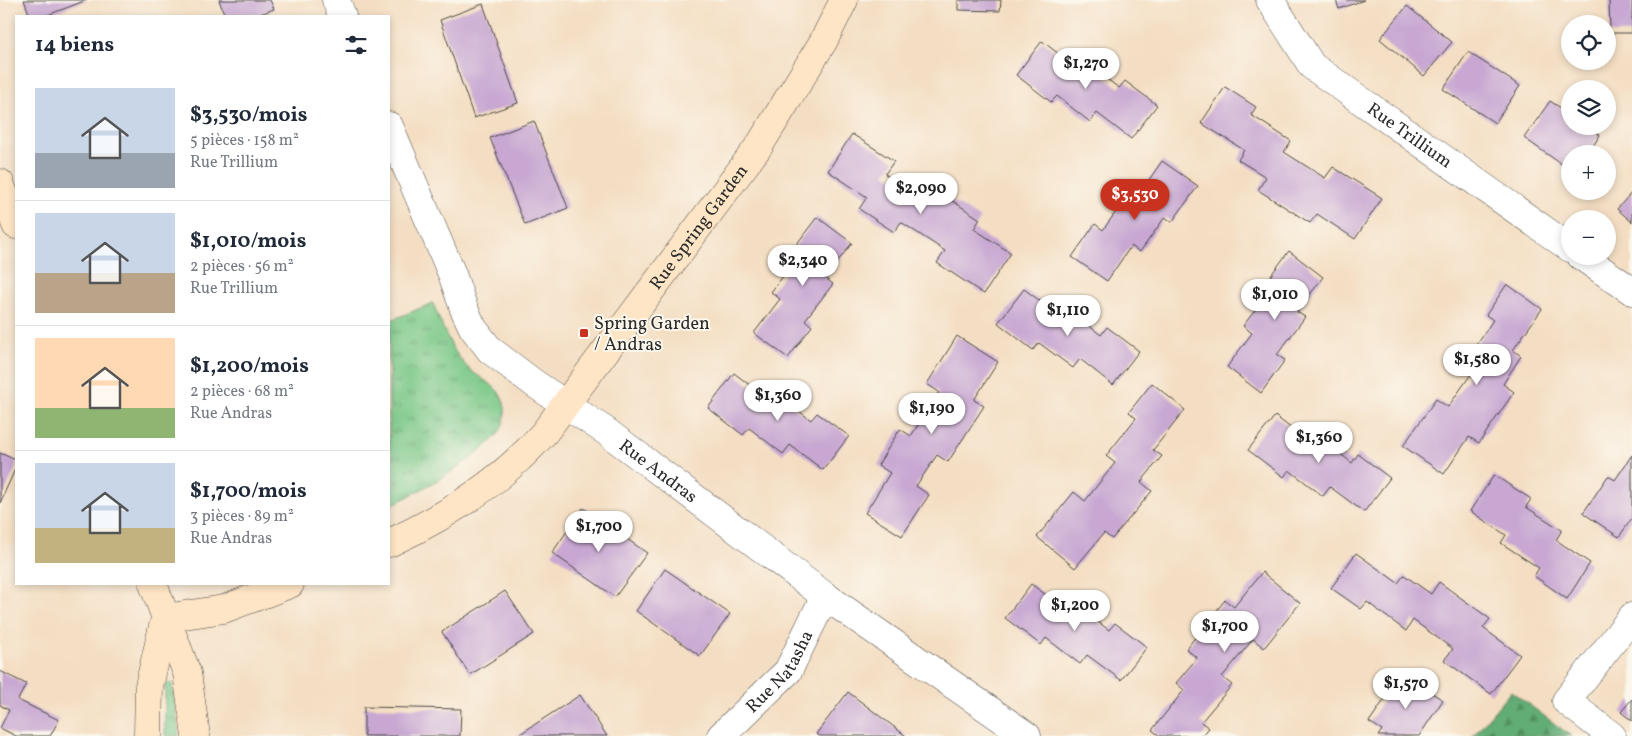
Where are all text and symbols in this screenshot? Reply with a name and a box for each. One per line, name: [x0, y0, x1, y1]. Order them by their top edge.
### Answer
map controls: [1561, 15, 1616, 265]
button: locate: [1561, 15, 1616, 70]
text: 14 biens: [35, 31, 114, 60]
icon: filters: [342, 31, 370, 59]
pin: $1,270: [1045, 48, 1127, 90]
text: $1,270: [1063, 53, 1109, 75]
button: layers: [1561, 80, 1616, 135]
street label: Rue Trillium: [1361, 97, 1457, 175]
text: $3,530/mois: [190, 101, 308, 130]
icon: home: [75, 108, 135, 168]
text: 5 pièces · 158 m²: [190, 130, 299, 152]
button: +: [1561, 145, 1616, 200]
text: Rue Trillium: [190, 152, 278, 174]
street label: Rue Spring Garden: [644, 160, 755, 296]
pin: $2,090: [880, 172, 962, 215]
text: $2,090: [896, 178, 946, 200]
pin: $3,530: [1094, 178, 1176, 221]
text: $3,530: [1111, 184, 1159, 206]
button: −: [1561, 210, 1616, 265]
text: $1,010/mois: [190, 227, 306, 256]
icon: home: [75, 233, 135, 293]
pin: $2,340: [762, 244, 844, 287]
text: $2,340: [779, 250, 827, 272]
text: 2 pièces · 56 m²: [190, 256, 294, 278]
text: Rue Trillium: [190, 278, 278, 300]
pin: $1,010: [1234, 278, 1316, 321]
text: $1,010: [1252, 284, 1298, 306]
pin: $1,110: [1027, 294, 1109, 337]
text: $1,110: [1047, 300, 1089, 322]
place label: Spring Garden / Andras: [594, 312, 710, 358]
marker: Spring Garden / Andras: [578, 327, 590, 339]
pin: $1,580: [1436, 344, 1518, 386]
text: $1,580: [1454, 349, 1500, 371]
text: $1,200/mois: [190, 352, 309, 381]
icon: home: [75, 358, 135, 418]
pin: $1,360: [737, 380, 819, 422]
text: 2 pièces · 68 m²: [190, 381, 294, 403]
text: $1,360: [755, 385, 801, 407]
pin: $1,190: [891, 392, 973, 435]
text: $1,190: [909, 398, 955, 420]
text: Rue Andras: [190, 403, 272, 425]
pin: $1,360: [1278, 422, 1360, 464]
text: $1,360: [1296, 427, 1342, 449]
street label: Rue Andras: [613, 434, 702, 510]
text: $1,700/mois: [190, 477, 307, 506]
icon: home: [75, 483, 135, 543]
text: 3 pièces · 89 m²: [190, 506, 294, 528]
pin: $1,700: [558, 510, 640, 553]
text: $1,700: [576, 516, 622, 538]
text: Rue Andras: [190, 528, 272, 550]
pin: $1,200: [1034, 590, 1116, 632]
text: $1,200: [1051, 595, 1099, 617]
pin: $1,700: [1184, 610, 1266, 653]
text: $1,700: [1202, 616, 1248, 638]
street label: Rue Natasha: [741, 626, 820, 719]
pin: $1,570: [1365, 668, 1447, 710]
text: $1,570: [1384, 673, 1428, 695]

